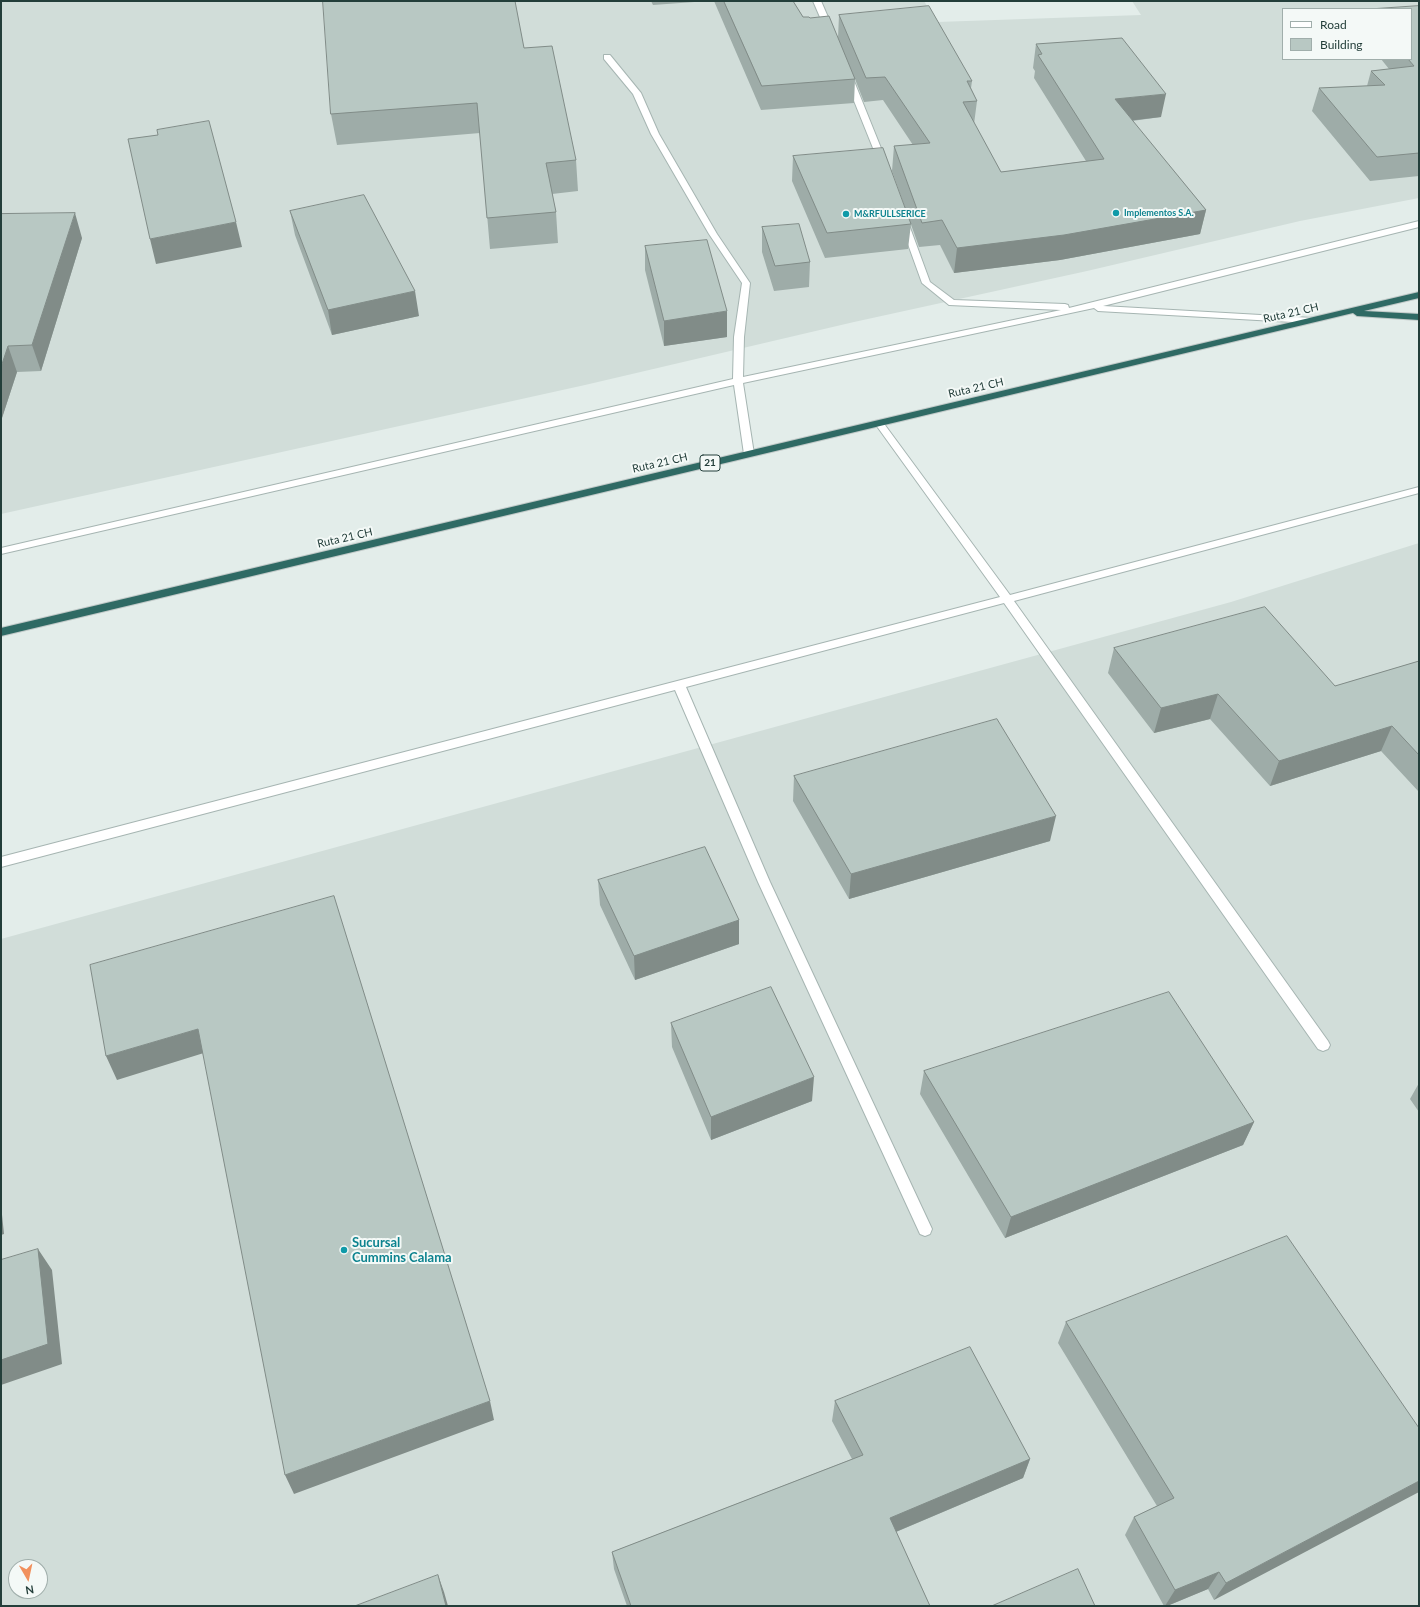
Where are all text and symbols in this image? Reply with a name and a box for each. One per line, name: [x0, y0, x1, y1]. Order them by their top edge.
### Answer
legend: [1282, 8, 1412, 60]
text: Road: [1320, 17, 1347, 32]
text: Building: [1320, 37, 1363, 52]
marker: Implementos S.A.: [1111, 208, 1121, 218]
place label: Implementos S.A.: [1124, 208, 1194, 218]
marker: M&RFULLSERICE: [841, 209, 851, 219]
place label: M&RFULLSERICE: [854, 209, 926, 219]
street label: Ruta 21 CH: [1262, 300, 1320, 326]
street label: Ruta 21 CH: [947, 375, 1005, 401]
street label: Ruta 21 CH: [631, 450, 689, 476]
road number: 21: [700, 455, 720, 471]
street label: Ruta 21 CH: [316, 525, 374, 551]
place label: Sucursal Cummins Calama: [352, 1235, 452, 1266]
marker: Sucursal Cummins Calama: [339, 1245, 349, 1255]
north arrow: [8, 1559, 48, 1599]
text: N: [25, 1583, 35, 1597]

